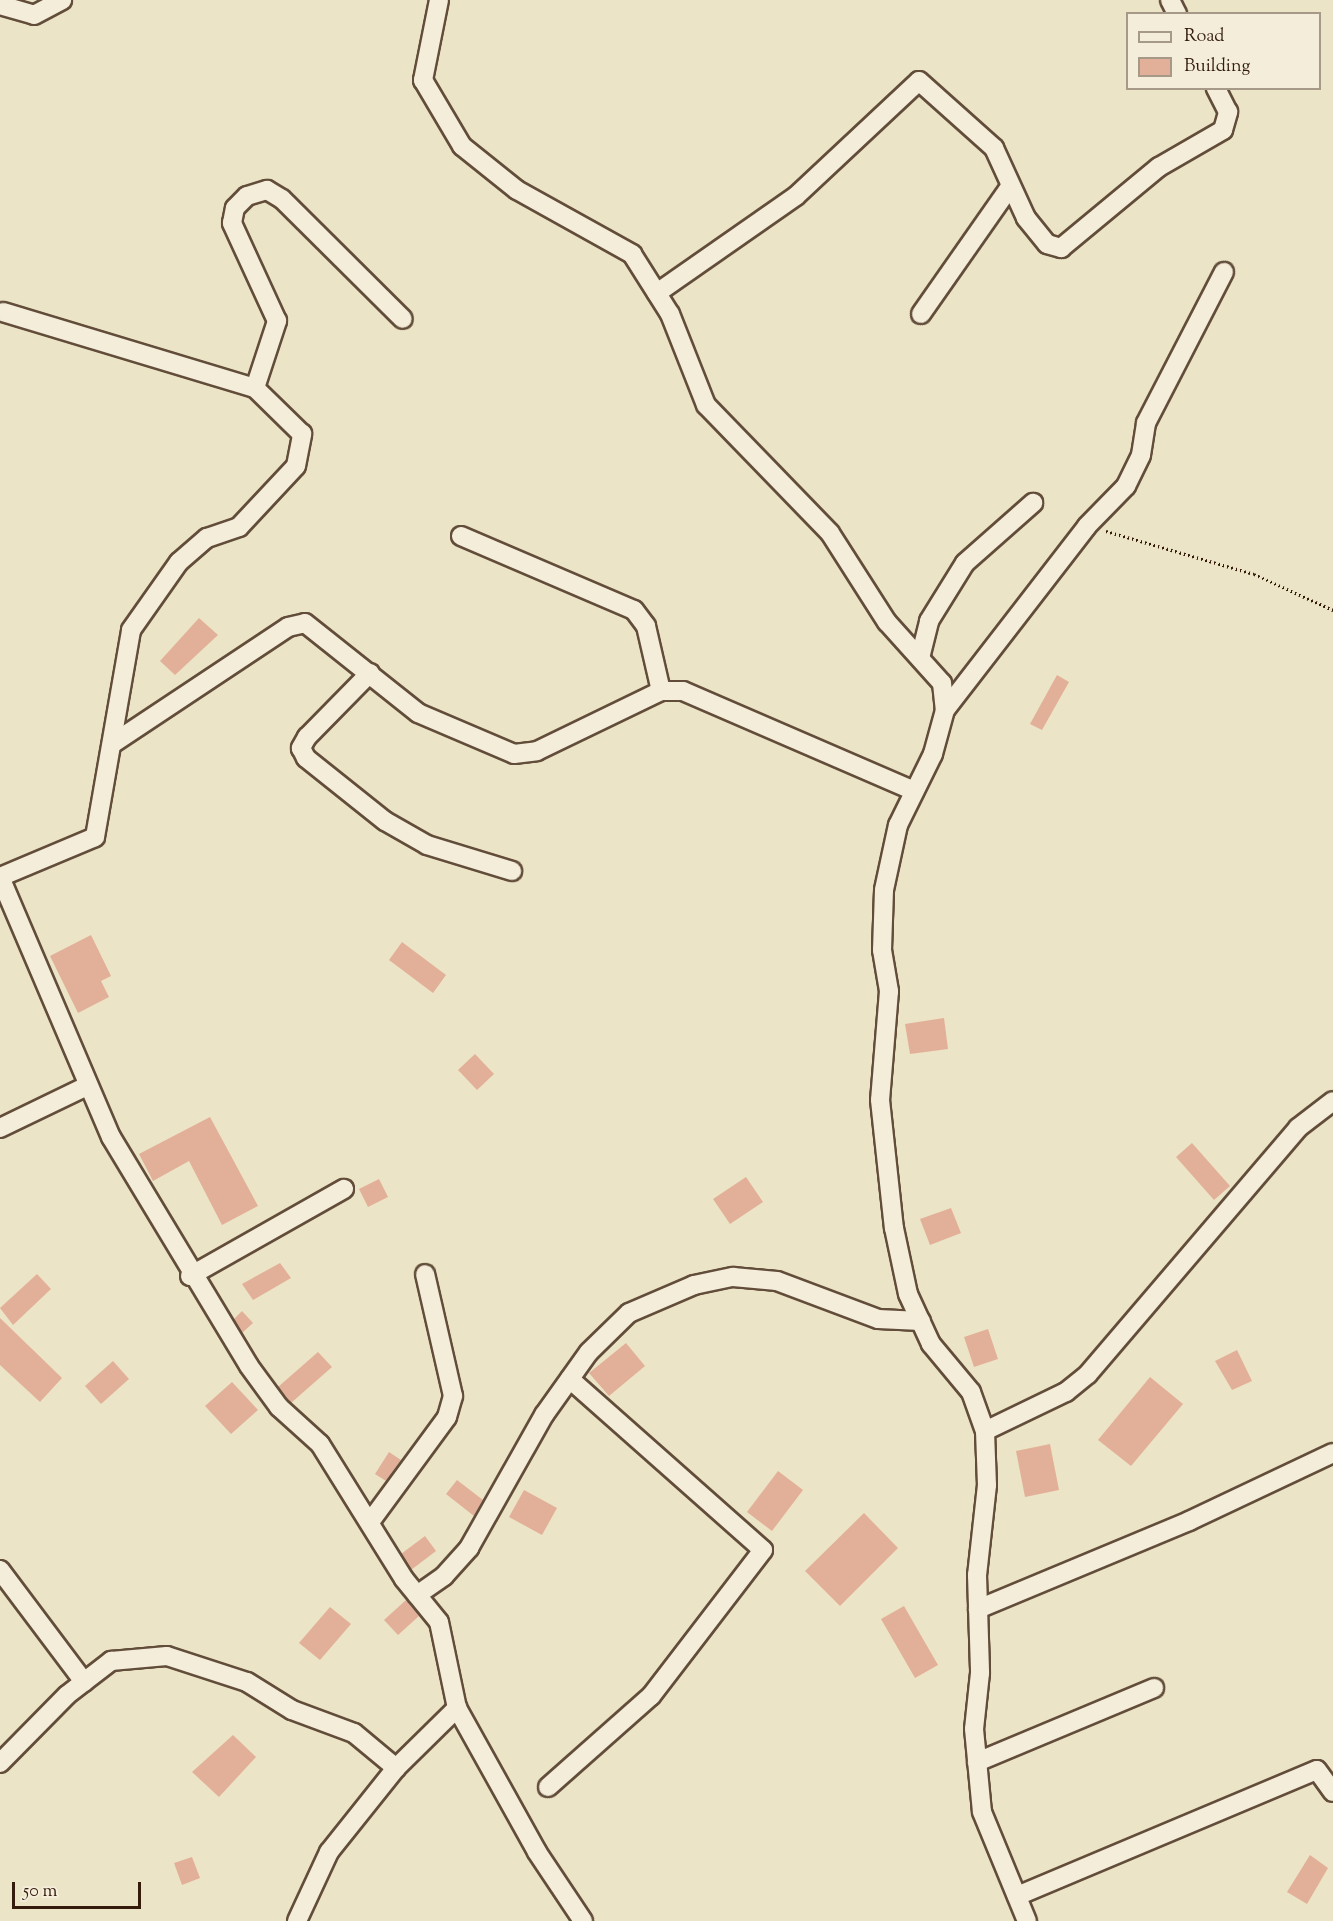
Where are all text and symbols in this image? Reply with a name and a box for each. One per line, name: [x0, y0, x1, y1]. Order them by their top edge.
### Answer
legend: [1126, 12, 1321, 90]
text: Road: [1184, 24, 1224, 50]
text: Building: [1184, 54, 1250, 80]
scale bar: [15, 1870, 144, 1908]
text: 50 m: [23, 1879, 57, 1905]

